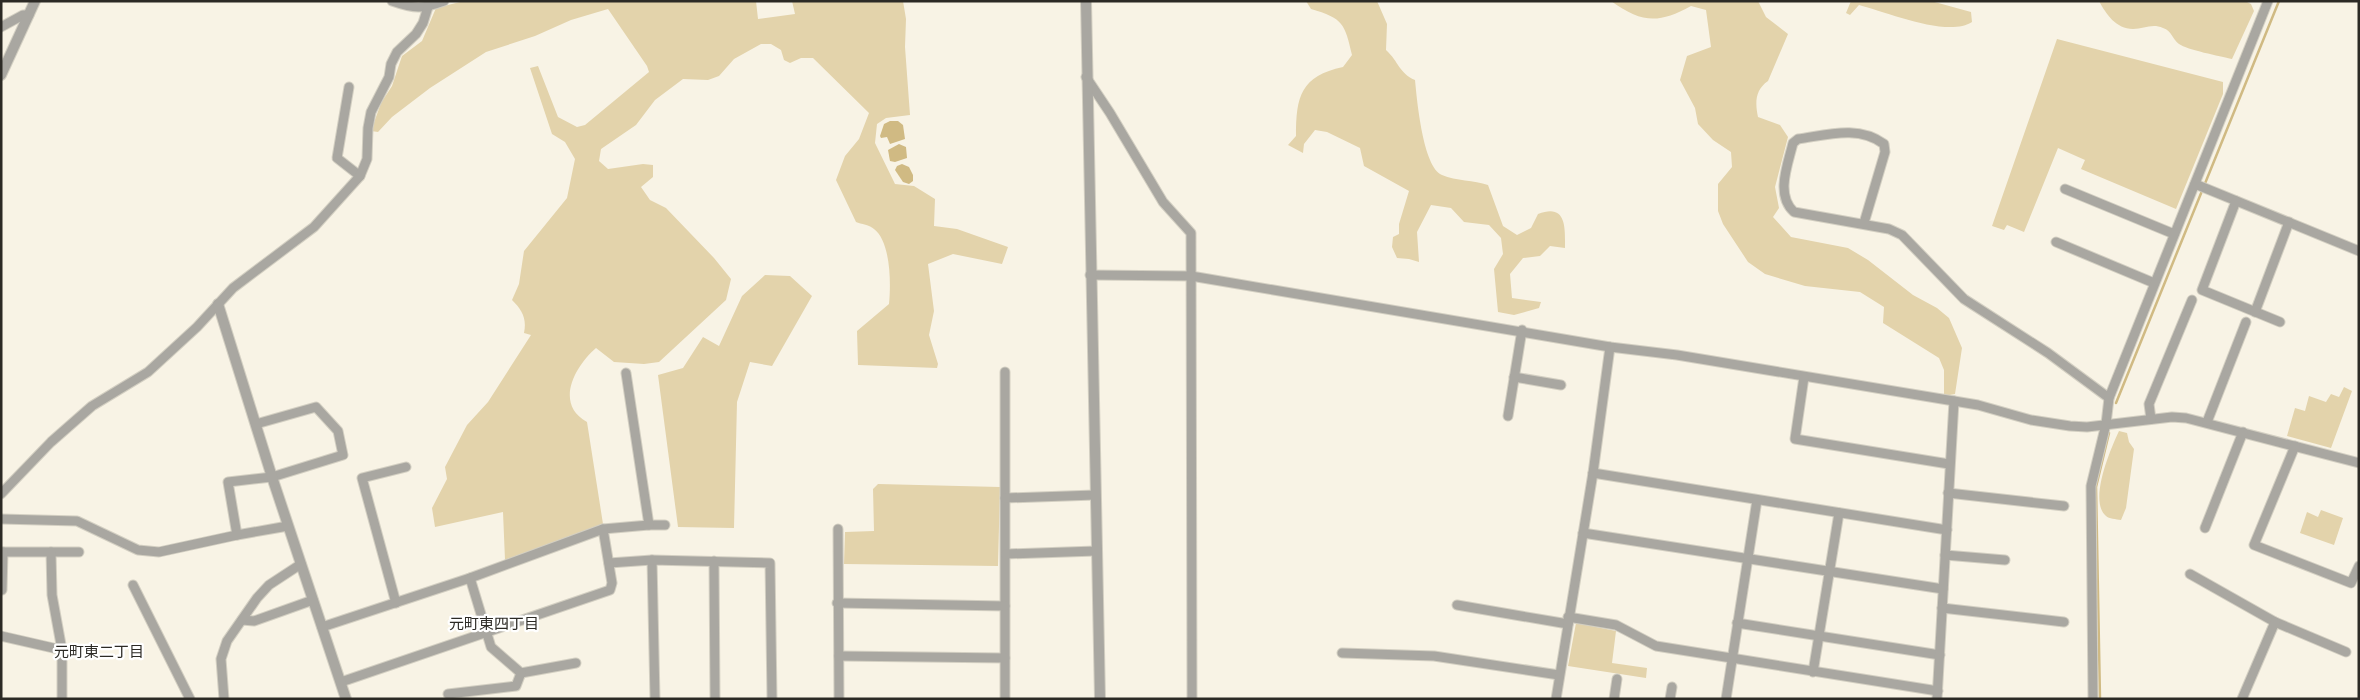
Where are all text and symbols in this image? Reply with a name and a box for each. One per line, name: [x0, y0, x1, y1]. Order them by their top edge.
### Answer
district label: 元町東四丁目: [449, 614, 539, 632]
district label: 元町東二丁目: [54, 642, 144, 660]

